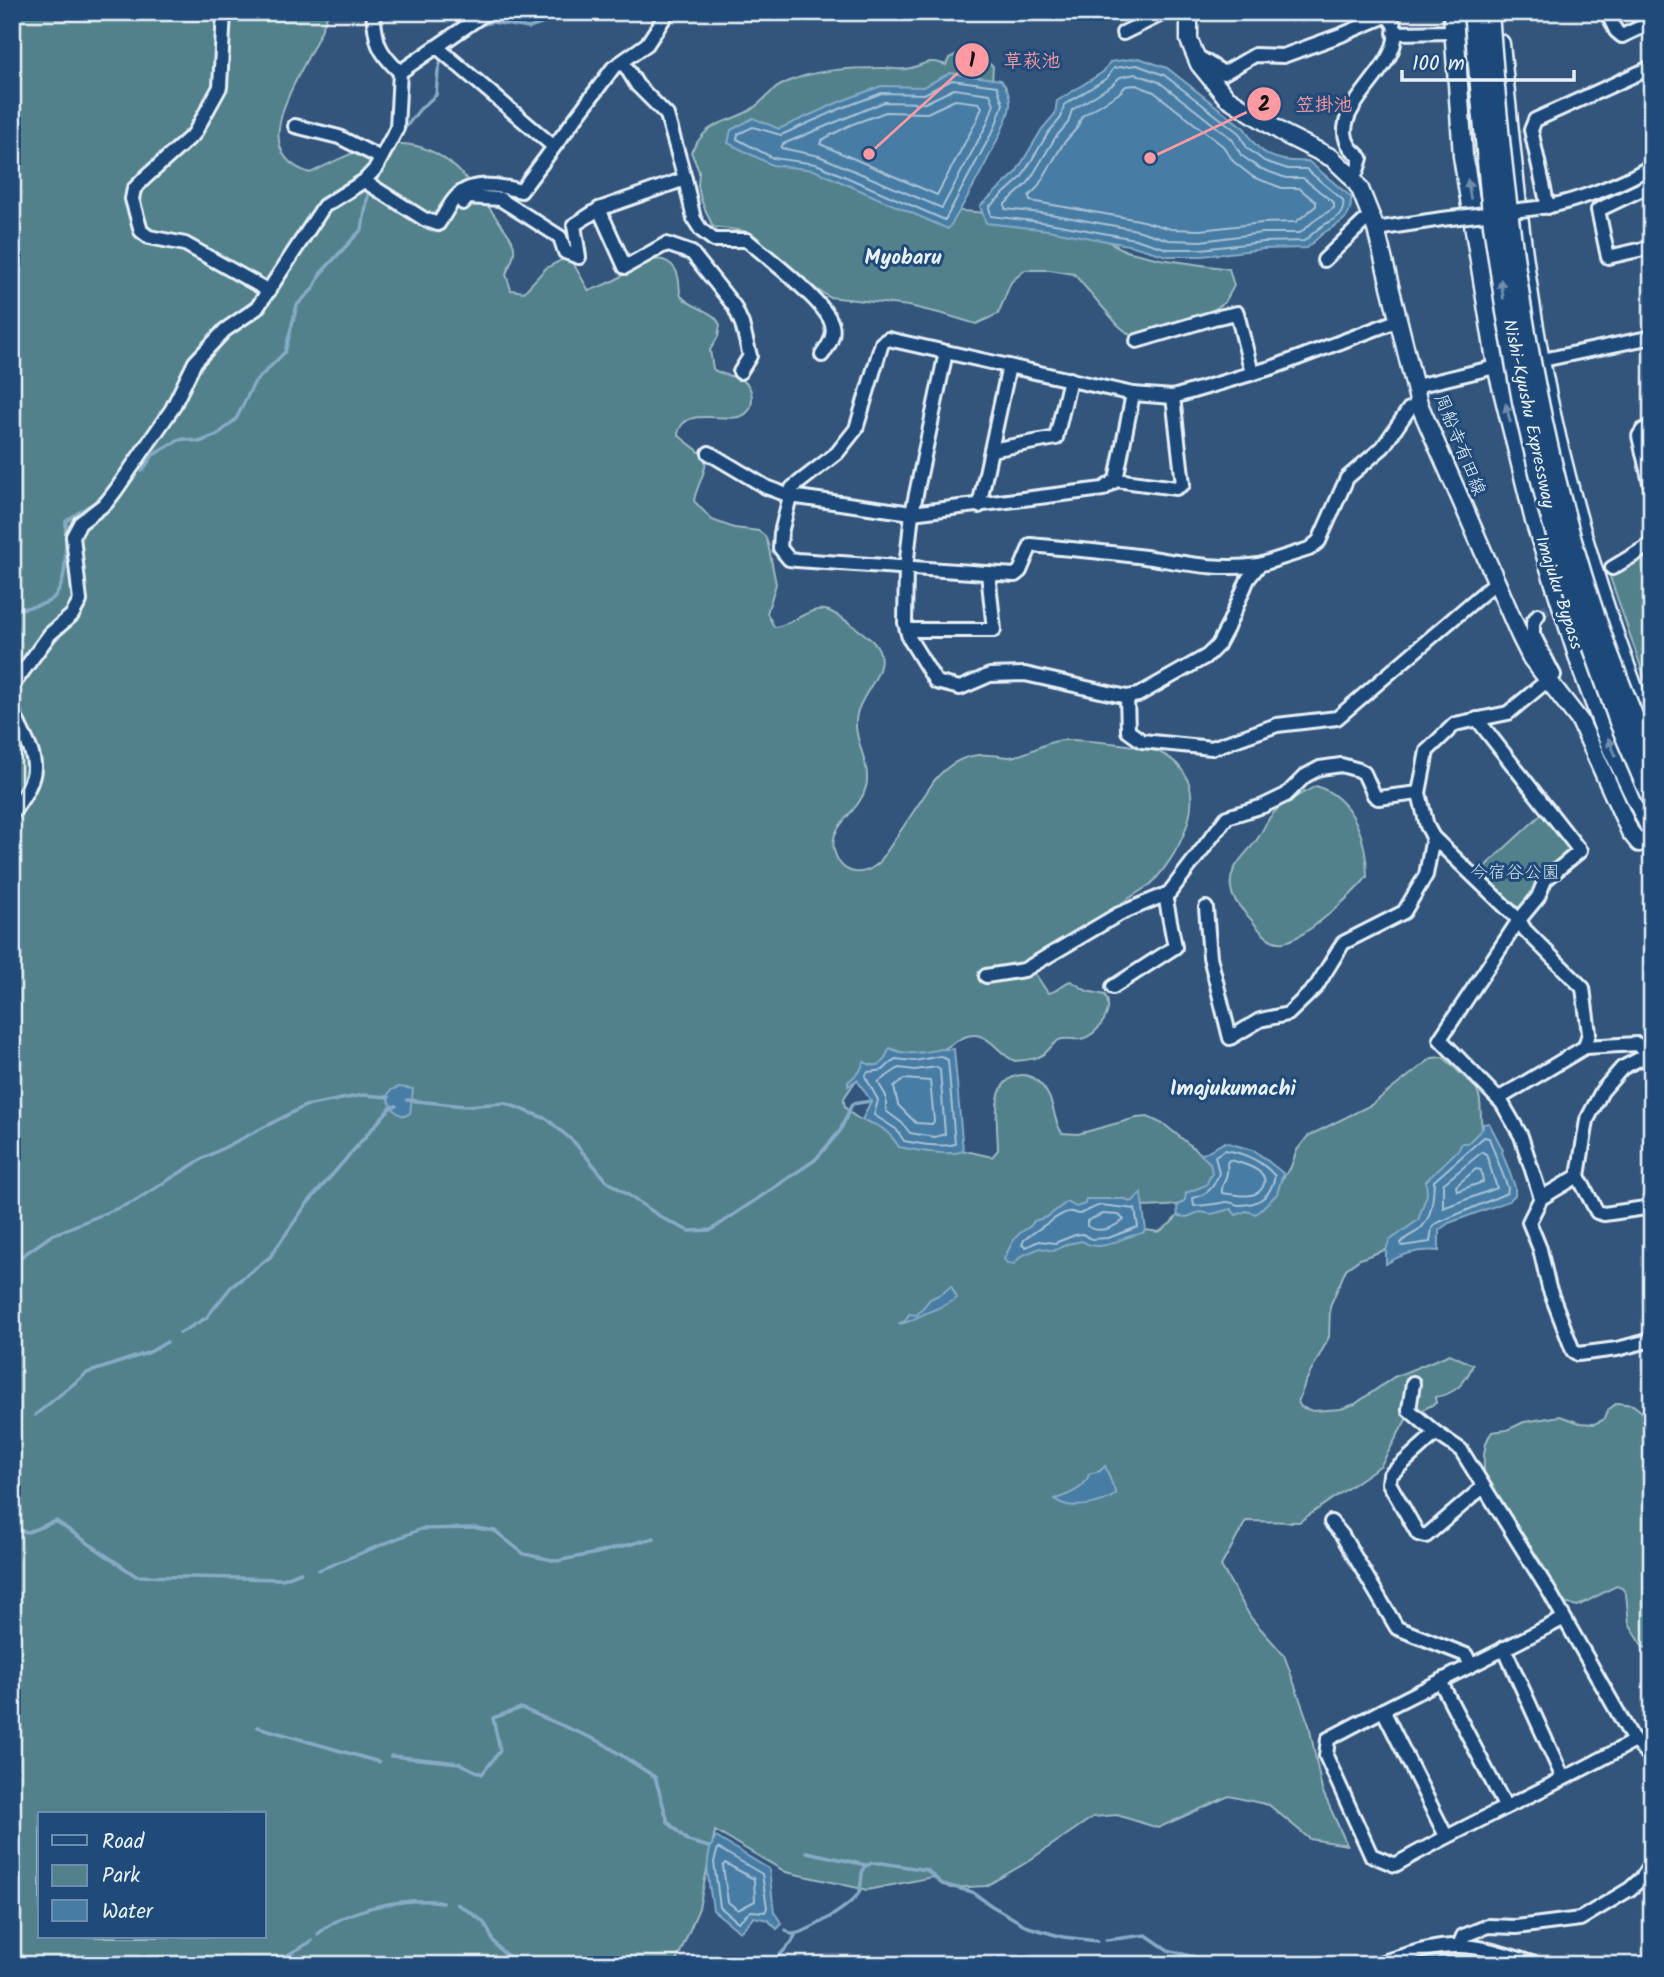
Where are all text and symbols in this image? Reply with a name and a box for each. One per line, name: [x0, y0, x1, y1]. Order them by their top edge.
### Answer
scale bar: [1402, 38, 1573, 82]
callout: 草萩池: [954, 40, 1074, 80]
text: 1: [969, 45, 976, 78]
text: 草萩池: [1003, 47, 1061, 77]
text: 100 m: [1412, 48, 1465, 81]
callout: 笠掛池: [1247, 84, 1367, 124]
text: 2: [1258, 89, 1270, 122]
text: 笠掛池: [1295, 91, 1353, 121]
one-way arrow: [1463, 178, 1474, 200]
district label: Myobaru: [865, 242, 942, 275]
one-way arrow: [1496, 278, 1507, 300]
street label: Nishi-Kyushu Expressway: [1494, 317, 1562, 512]
street label: 周船寺有田線: [1425, 390, 1493, 500]
one-way arrow: [1502, 402, 1513, 424]
street label: Imajuku Bypass: [1526, 532, 1590, 654]
one-way arrow: [1606, 737, 1618, 757]
park label: 今宿谷公園: [1470, 859, 1560, 888]
district label: Imajukumachi: [1170, 1073, 1297, 1106]
legend: [38, 1812, 266, 1938]
text: Road: [102, 1826, 145, 1859]
text: Park: [102, 1860, 140, 1893]
text: Water: [102, 1896, 154, 1929]

